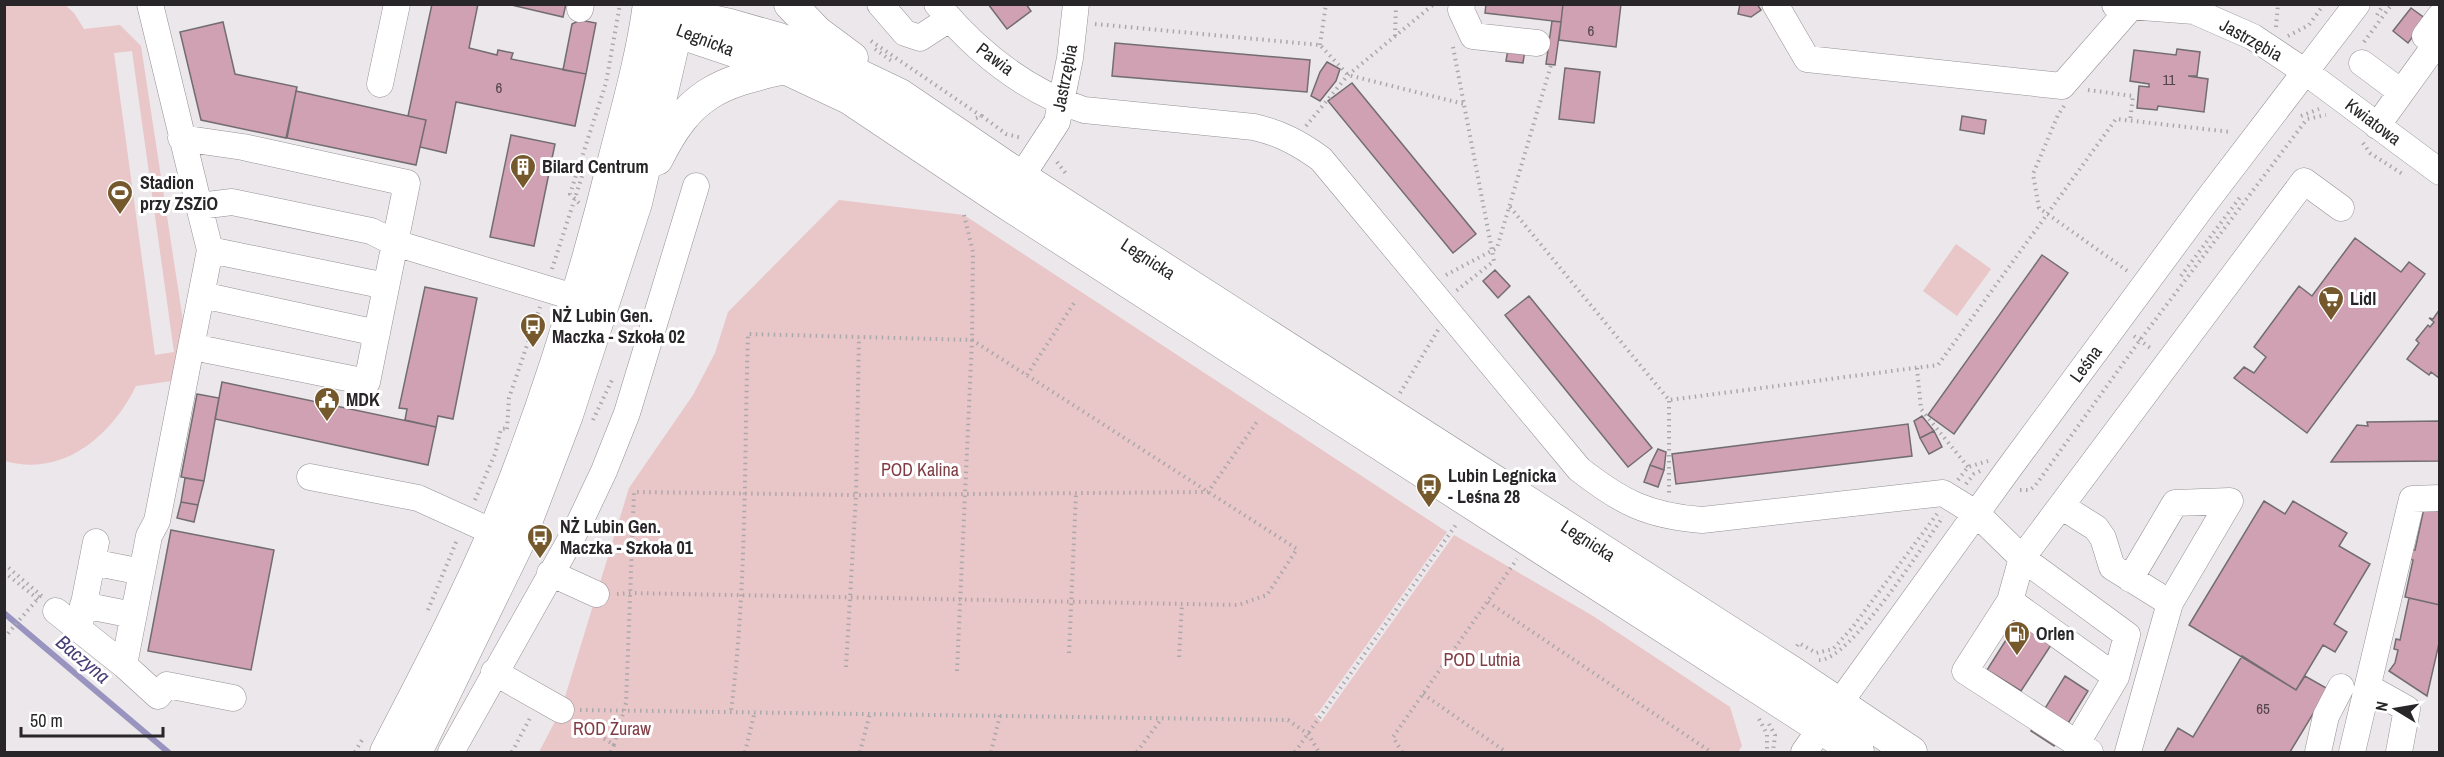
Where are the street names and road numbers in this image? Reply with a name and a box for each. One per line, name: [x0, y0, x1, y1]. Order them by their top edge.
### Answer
street label: Jastrzębia: [2215, 12, 2287, 67]
street label: Legnicka: [673, 17, 738, 62]
street label: Pawia: [971, 36, 1019, 81]
street label: Jastrzębia: [1046, 42, 1083, 114]
street label: Kwiatowa: [2340, 92, 2406, 151]
street label: Legnicka: [1116, 232, 1180, 285]
street label: Leśna: [2064, 340, 2108, 387]
street label: Legnicka: [1556, 514, 1620, 567]

